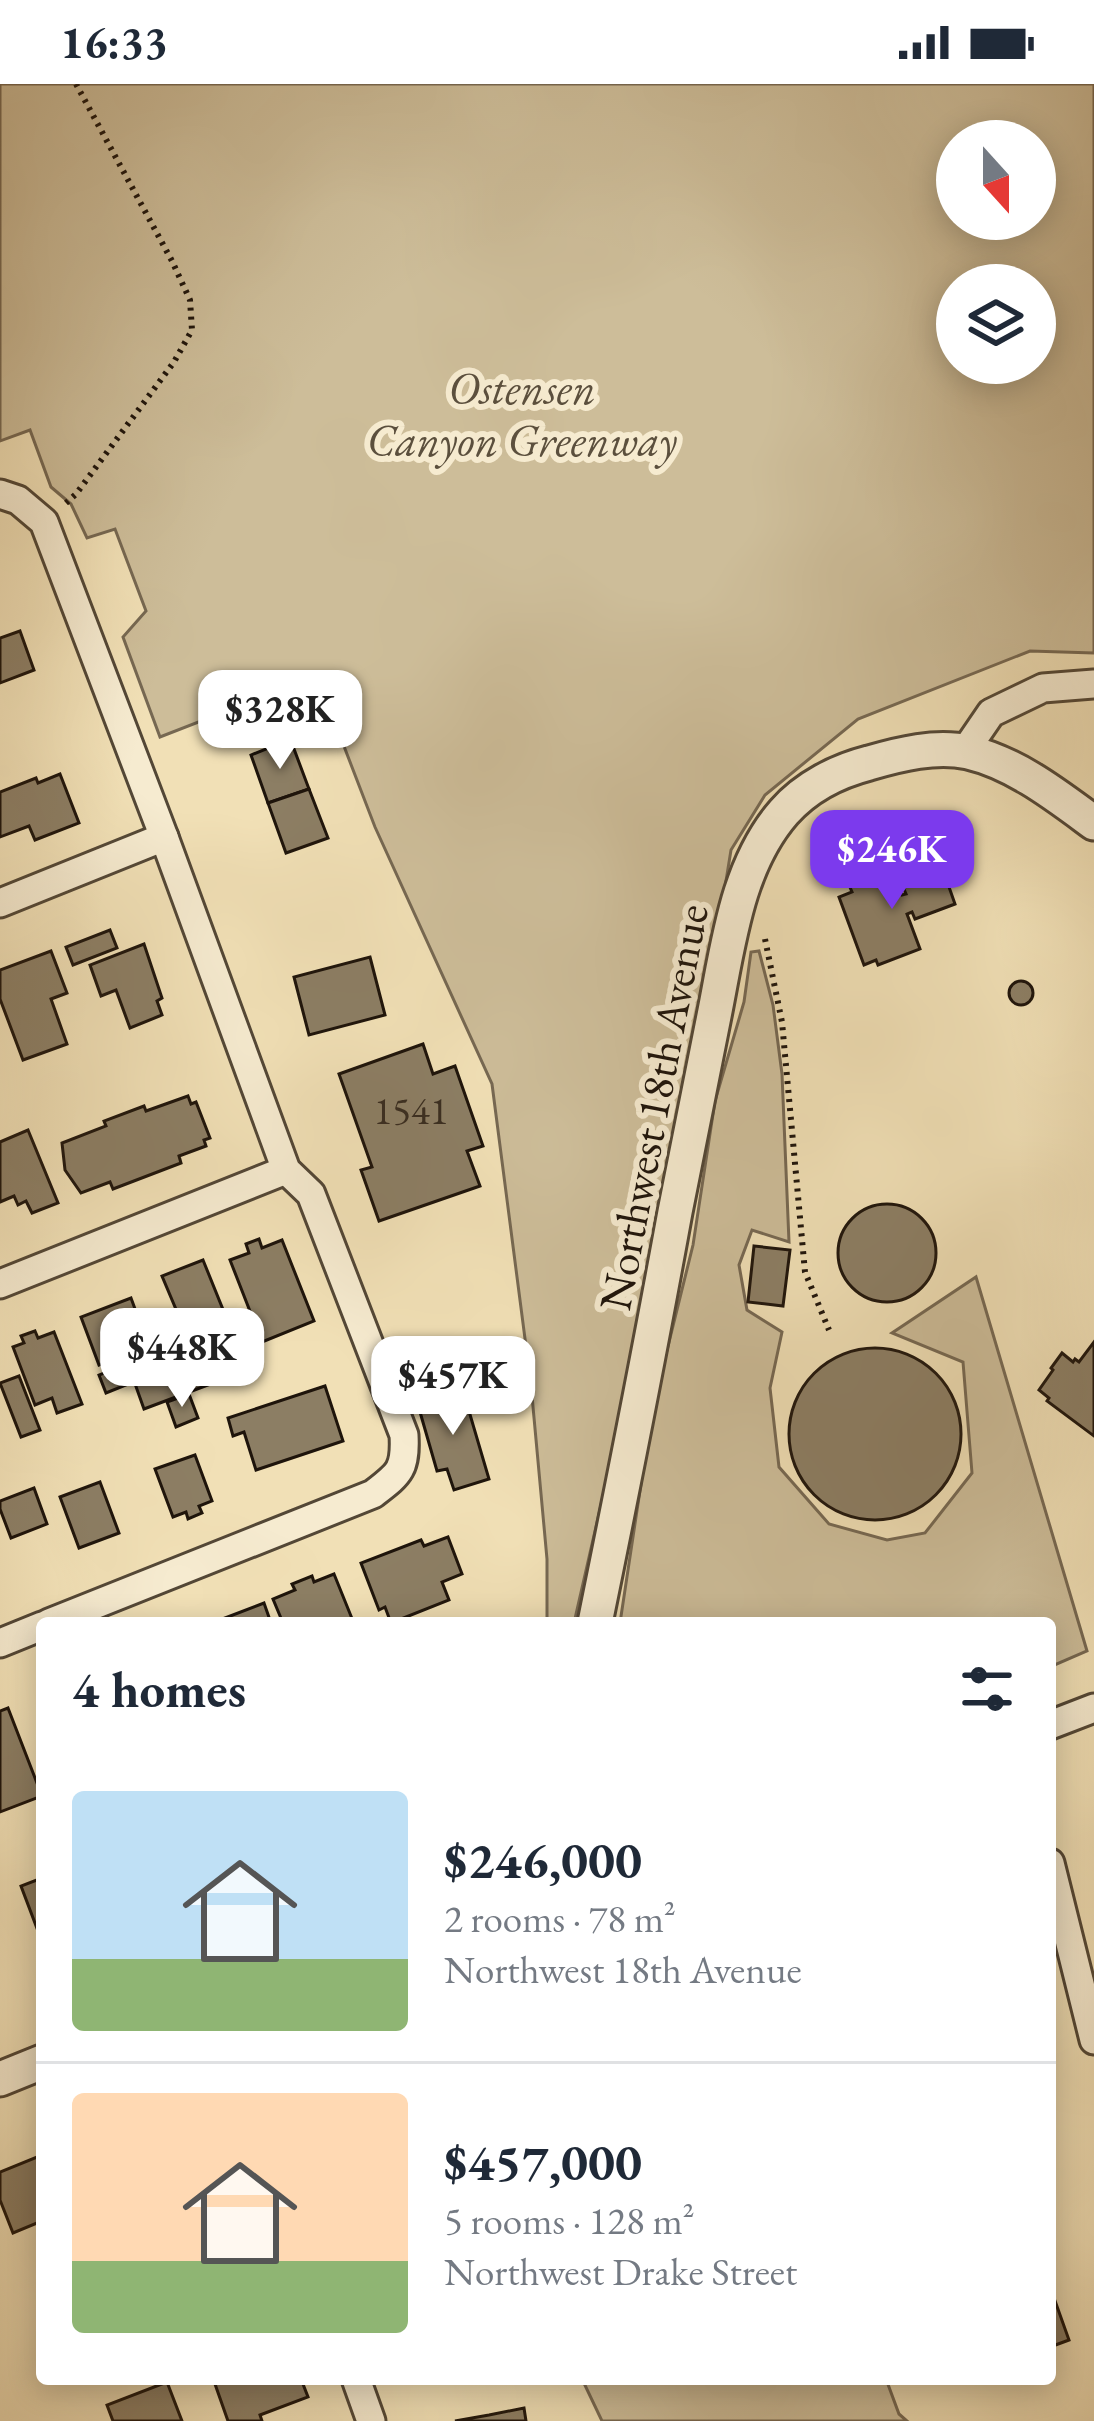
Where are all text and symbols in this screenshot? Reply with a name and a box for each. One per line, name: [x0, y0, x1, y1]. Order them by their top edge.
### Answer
text: 16:33: [60, 13, 168, 71]
north arrow: [936, 120, 1056, 240]
map controls: [936, 120, 1056, 384]
button: layers: [936, 264, 1056, 384]
park label: Ostensen Canyon Greenway: [367, 359, 677, 469]
pin: $328K: [196, 670, 364, 772]
text: $328K: [225, 683, 335, 734]
pin: $246K: [808, 810, 976, 912]
text: $246K: [837, 823, 947, 874]
street label: Northwest 18th Avenue: [585, 899, 721, 1315]
house number: 1541: [374, 1085, 448, 1136]
pin: $448K: [98, 1308, 266, 1410]
text: $448K: [127, 1321, 237, 1372]
pin: $457K: [369, 1336, 537, 1438]
text: $457K: [398, 1349, 508, 1400]
text: 4 homes: [72, 1656, 246, 1722]
icon: filters: [954, 1656, 1020, 1722]
text: $246,000: [444, 1827, 642, 1893]
icon: home: [168, 1839, 312, 1983]
text: 2 rooms · 78 m²: [444, 1893, 676, 1944]
text: Northwest 18th Avenue: [444, 1944, 802, 1995]
text: $457,000: [444, 2129, 642, 2195]
icon: home: [168, 2141, 312, 2285]
text: 5 rooms · 128 m²: [444, 2195, 695, 2246]
text: Northwest Drake Street: [444, 2246, 797, 2297]

